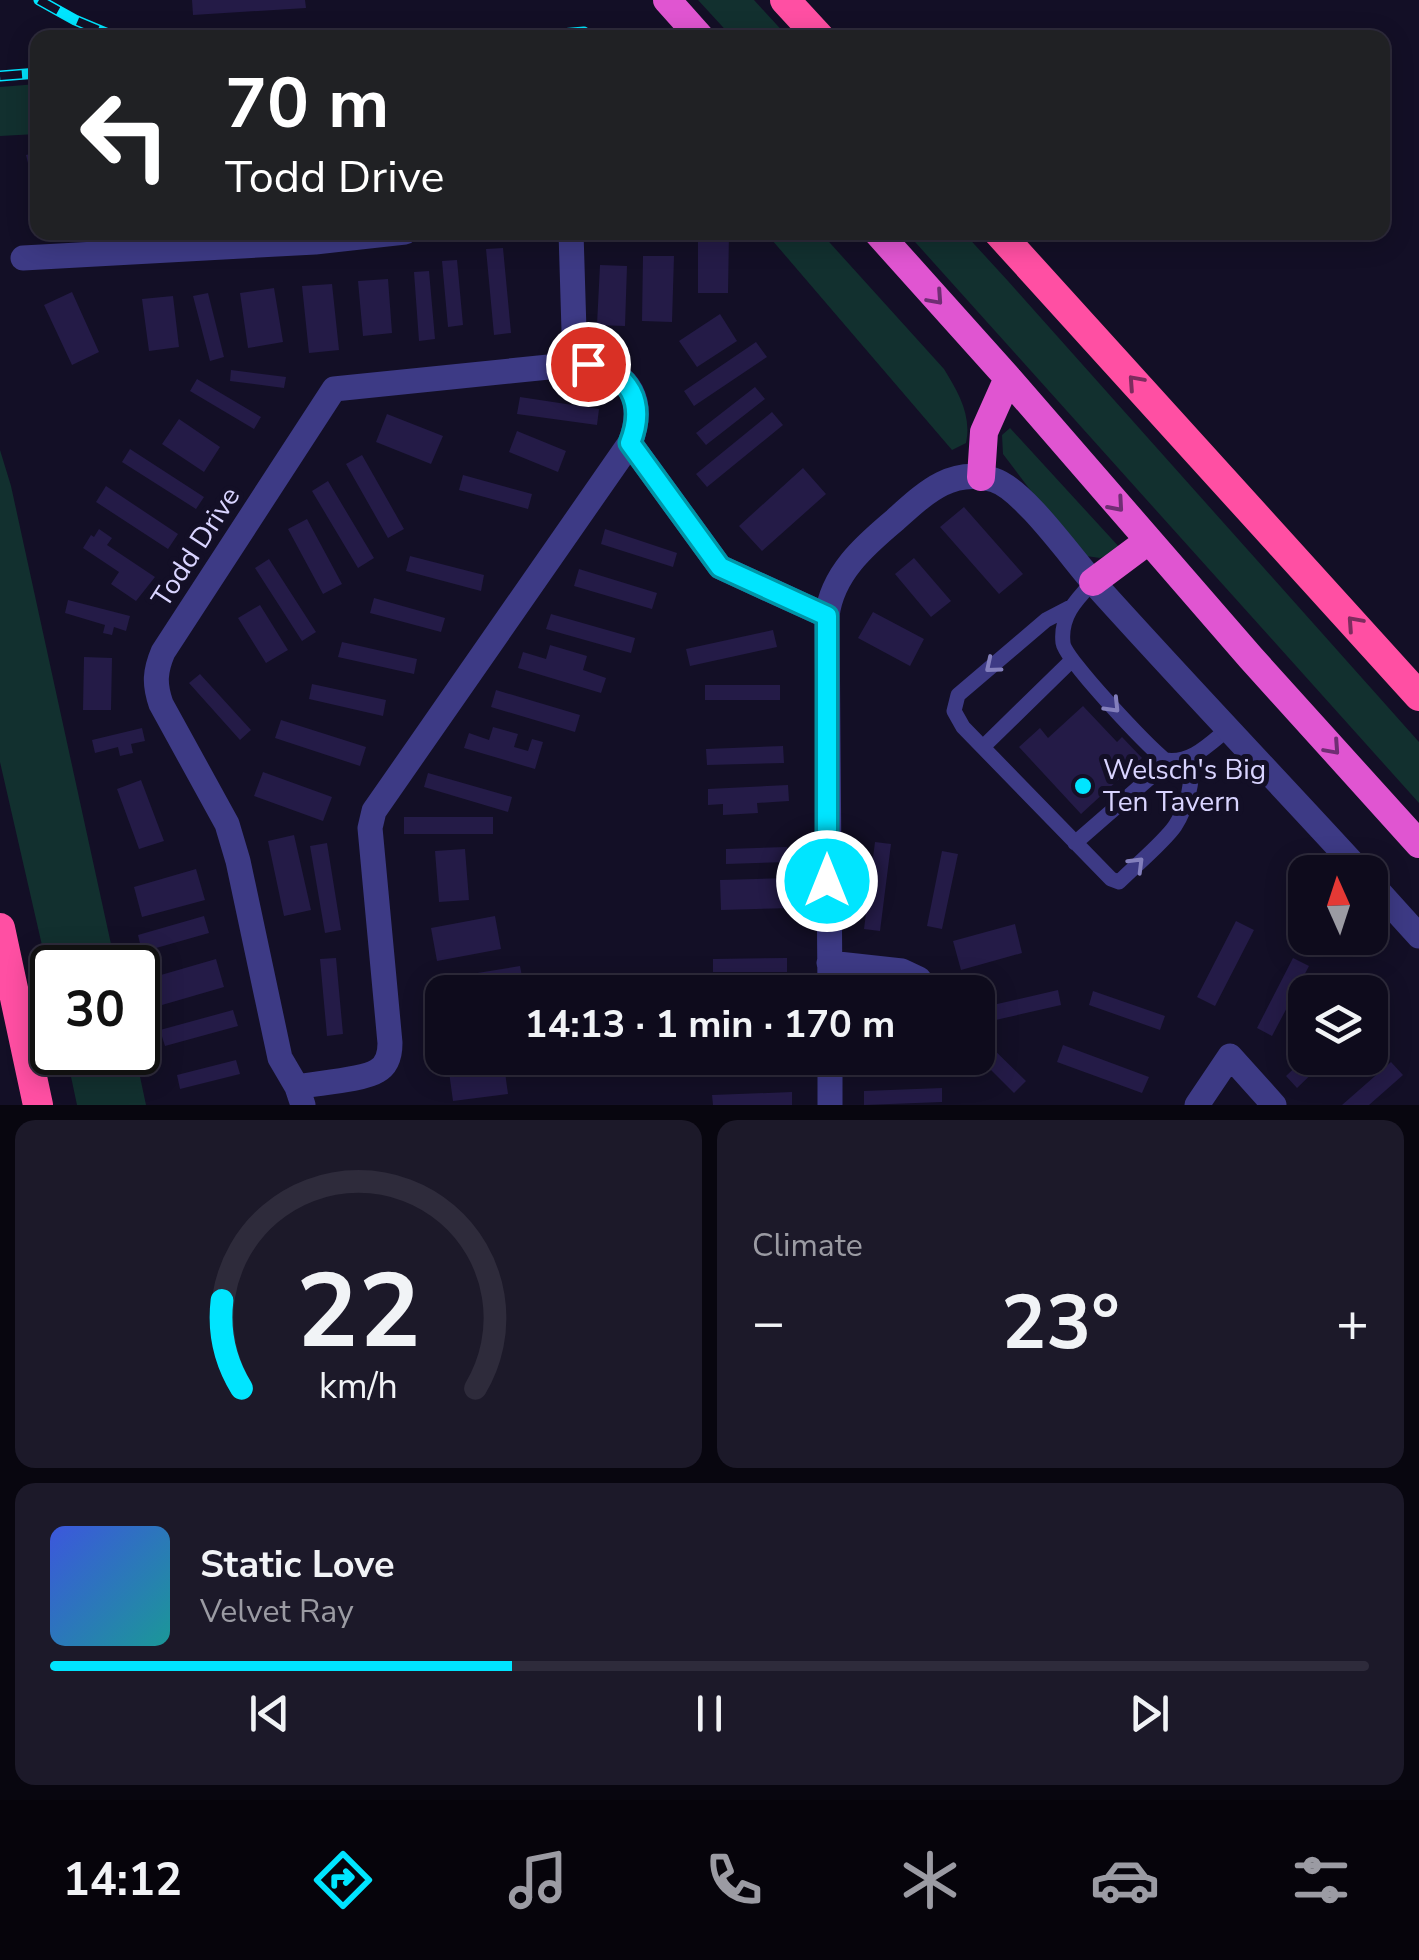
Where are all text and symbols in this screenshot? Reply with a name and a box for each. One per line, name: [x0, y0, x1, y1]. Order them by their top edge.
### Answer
text: 70 m: [225, 56, 389, 152]
icon: left: [60, 70, 190, 200]
text: Todd Drive: [225, 147, 444, 208]
one-way arrow: [925, 286, 943, 305]
pin: [546, 322, 631, 407]
icon: arrive: [561, 337, 616, 392]
one-way arrow: [1129, 376, 1147, 394]
street label: Todd Drive: [143, 479, 249, 615]
one-way arrow: [1105, 494, 1123, 512]
one-way arrow: [1347, 616, 1365, 635]
one-way arrow: [985, 654, 1003, 672]
one-way arrow: [1101, 694, 1119, 712]
one-way arrow: [1321, 736, 1339, 755]
place label: Welsch's Big Ten Tavern: [1103, 751, 1266, 821]
marker: Welsch's Big Ten Tavern: [1072, 775, 1094, 797]
position arrow: [775, 829, 879, 933]
north arrow: [1288, 855, 1388, 955]
map controls: [1288, 855, 1388, 1075]
one-way arrow: [1125, 858, 1143, 876]
speed limit sign: 30: [30, 945, 160, 1075]
button: layers: [1288, 975, 1388, 1075]
text: 14:13 · 1 min · 170 m: [525, 999, 895, 1050]
text: Climate: [752, 1224, 863, 1267]
text: 22: [296, 1241, 421, 1383]
text: 23°: [1001, 1272, 1120, 1374]
text: −: [752, 1285, 785, 1360]
text: +: [1336, 1285, 1369, 1360]
text: km/h: [319, 1362, 398, 1411]
text: Static Love: [200, 1539, 395, 1590]
text: Velvet Ray: [200, 1590, 354, 1633]
icon: previous: [242, 1686, 297, 1741]
icon: pause: [682, 1686, 737, 1741]
icon: next: [1122, 1686, 1177, 1741]
icon: directions: [308, 1845, 378, 1915]
icon: music: [503, 1845, 573, 1915]
icon: phone: [699, 1845, 769, 1915]
icon: climate: [895, 1845, 965, 1915]
icon: car: [1090, 1845, 1160, 1915]
icon: filters: [1286, 1845, 1356, 1915]
text: 14:12: [63, 1850, 182, 1911]

